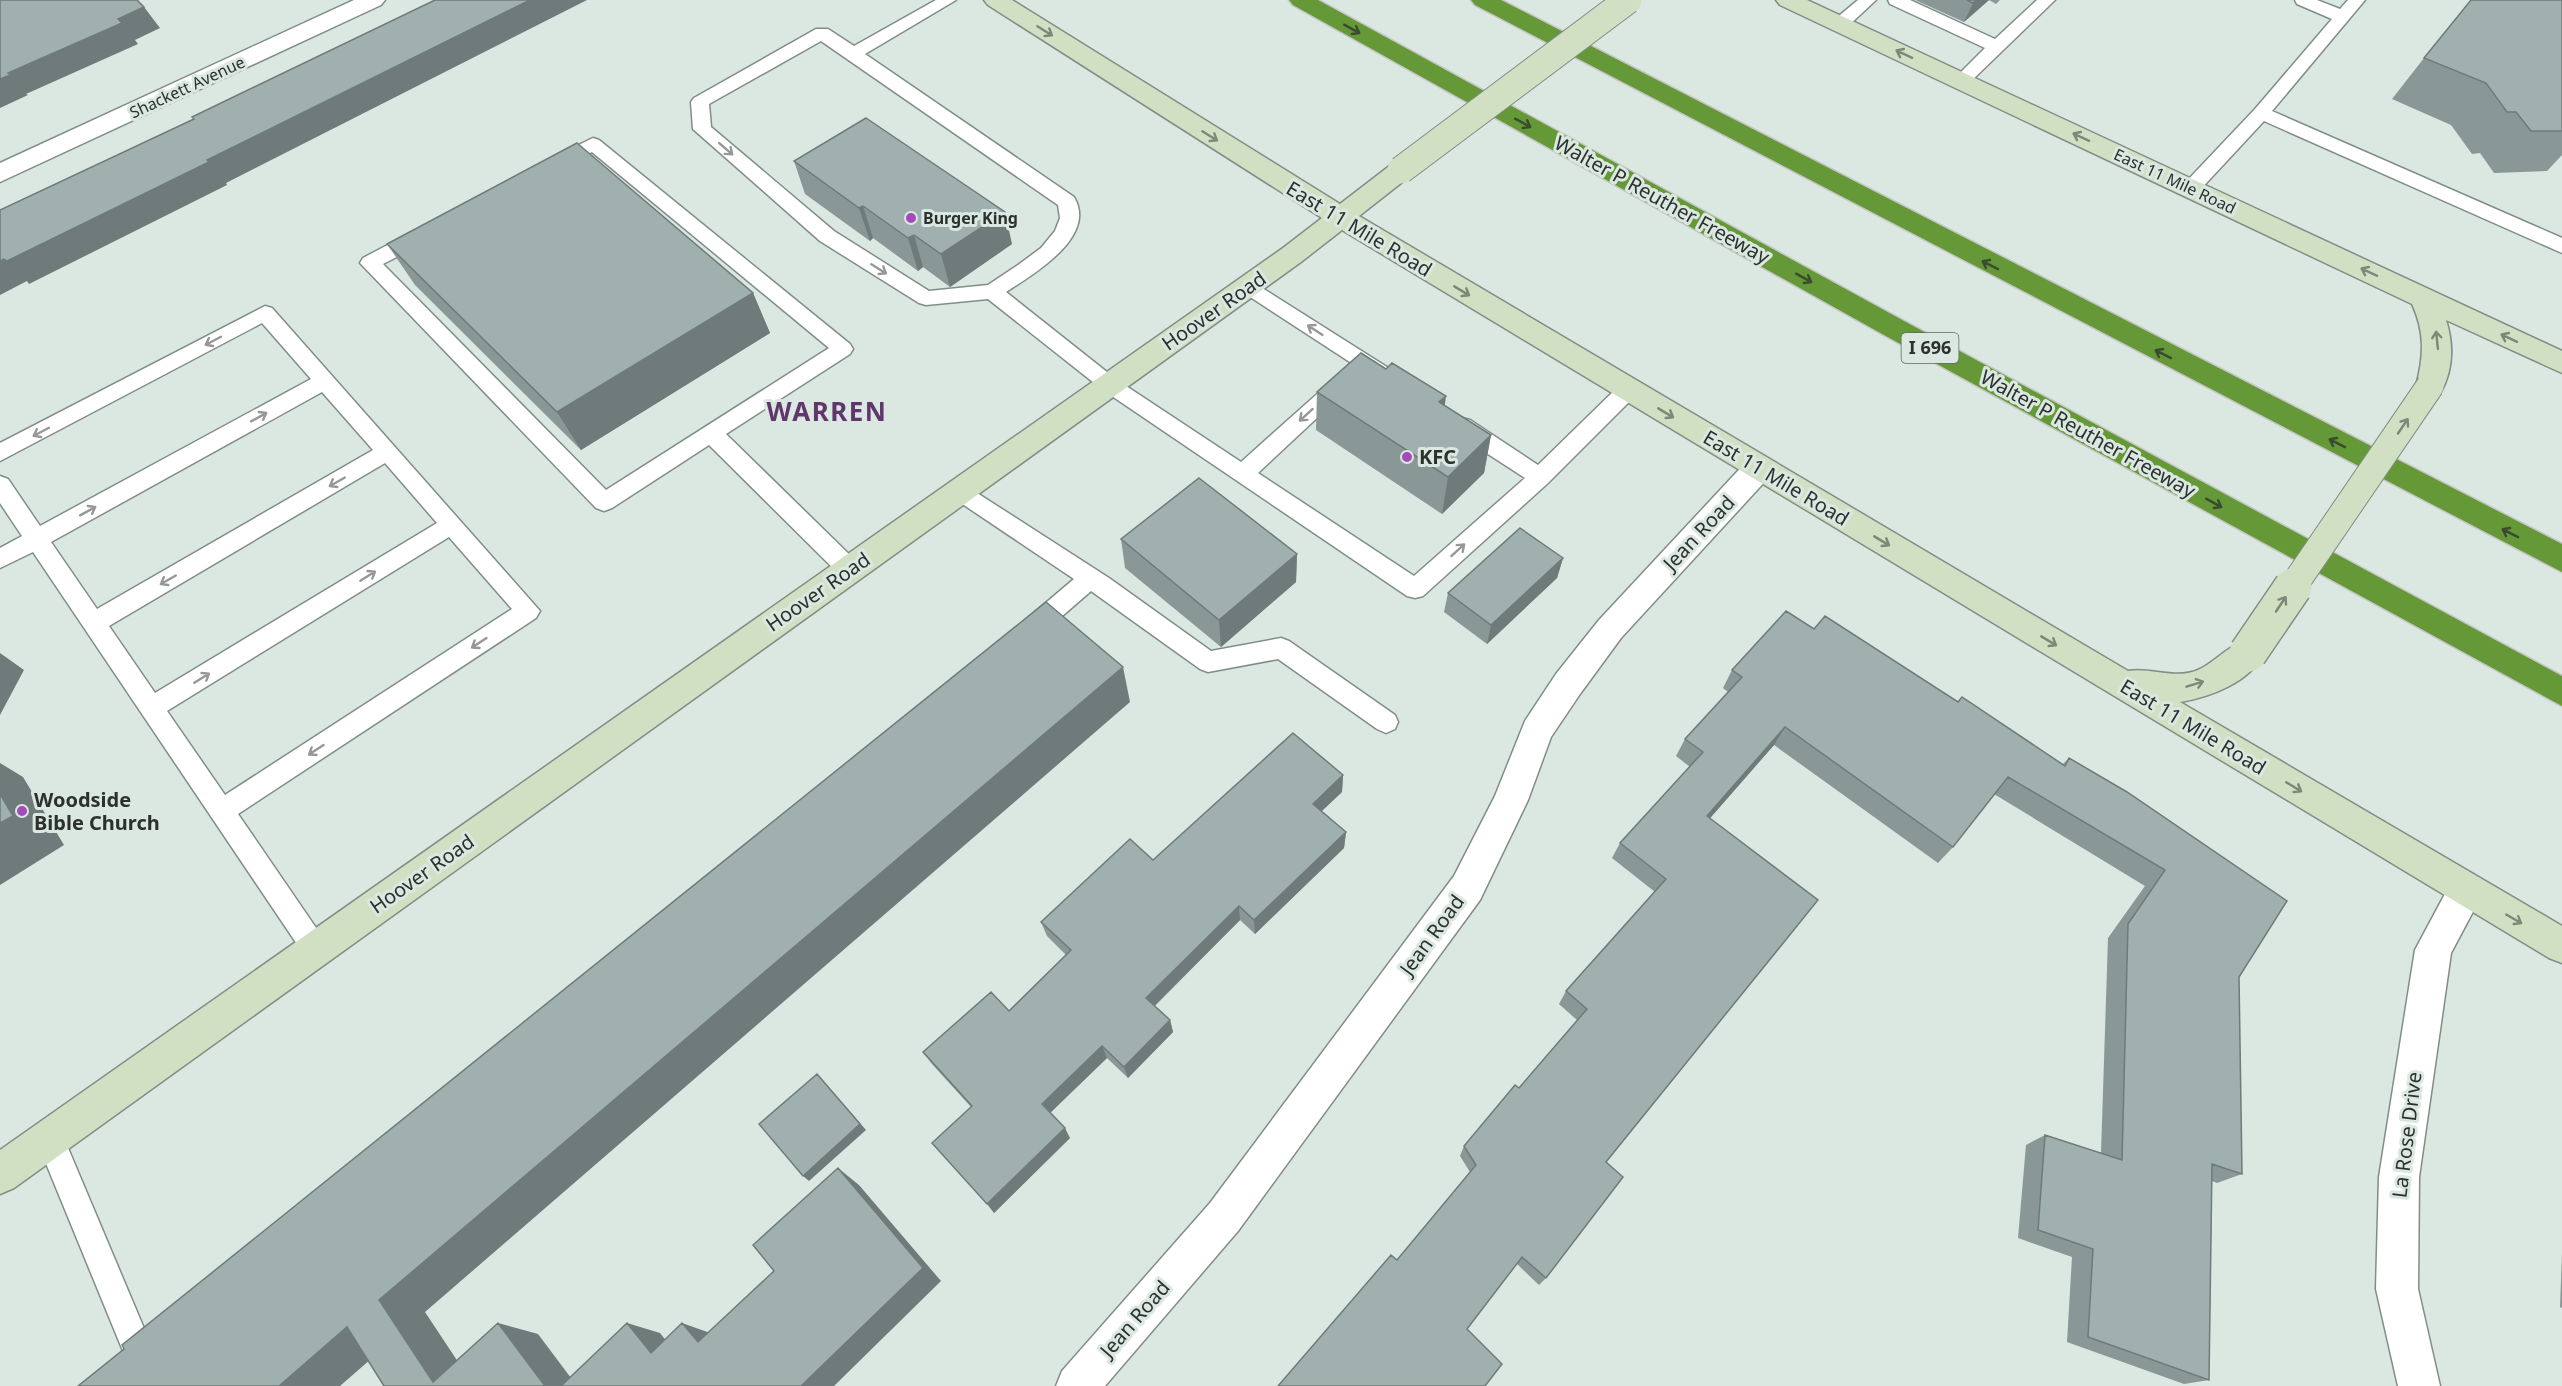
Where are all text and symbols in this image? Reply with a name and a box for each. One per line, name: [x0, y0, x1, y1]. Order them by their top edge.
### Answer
one-way arrow: [1343, 23, 1360, 35]
one-way arrow: [1036, 26, 1053, 38]
one-way arrow: [1896, 48, 1914, 60]
street label: Shackett Avenue: [126, 51, 248, 123]
one-way arrow: [1513, 118, 1531, 129]
one-way arrow: [1201, 129, 1218, 142]
street label: Walter P Reuther Freeway: [1550, 129, 1775, 270]
one-way arrow: [2072, 130, 2090, 142]
one-way arrow: [718, 142, 733, 156]
street label: East 11 Mile Road: [2110, 143, 2240, 219]
street label: East 11 Mile Road: [1281, 174, 1437, 283]
place label: Burger King: [923, 207, 1018, 229]
marker: Burger King: [904, 211, 918, 225]
one-way arrow: [1981, 259, 1999, 270]
one-way arrow: [870, 263, 887, 275]
street label: Hoover Road: [1156, 265, 1271, 357]
one-way arrow: [2360, 266, 2378, 278]
one-way arrow: [1795, 272, 1812, 284]
one-way arrow: [1453, 286, 1470, 298]
one-way arrow: [1308, 324, 1324, 336]
one-way arrow: [2432, 331, 2443, 351]
one-way arrow: [2500, 332, 2518, 343]
road number: I 696: [1902, 333, 1958, 363]
one-way arrow: [204, 335, 222, 347]
one-way arrow: [2155, 348, 2173, 359]
street label: Walter P Reuther Freeway: [1976, 363, 2201, 504]
district label: WARREN: [767, 393, 887, 429]
one-way arrow: [1657, 407, 1674, 419]
one-way arrow: [1298, 408, 1313, 422]
one-way arrow: [249, 411, 267, 422]
one-way arrow: [2397, 418, 2409, 434]
street label: East 11 Mile Road: [1698, 423, 1854, 532]
one-way arrow: [32, 426, 50, 438]
one-way arrow: [2328, 437, 2346, 448]
place label: KFC: [1419, 443, 1456, 470]
marker: KFC: [1400, 450, 1414, 464]
one-way arrow: [329, 476, 346, 488]
street label: Jean Road: [1655, 489, 1740, 578]
one-way arrow: [2205, 498, 2223, 509]
one-way arrow: [78, 505, 96, 516]
one-way arrow: [2501, 526, 2519, 538]
one-way arrow: [1873, 536, 1890, 548]
one-way arrow: [1451, 543, 1466, 557]
street label: Hoover Road: [760, 546, 875, 638]
one-way arrow: [359, 569, 376, 581]
one-way arrow: [160, 574, 177, 586]
one-way arrow: [2275, 597, 2287, 613]
one-way arrow: [2040, 635, 2057, 647]
one-way arrow: [471, 637, 488, 649]
one-way arrow: [193, 671, 210, 683]
street label: East 11 Mile Road: [2115, 672, 2271, 781]
one-way arrow: [2185, 678, 2204, 689]
one-way arrow: [308, 744, 325, 756]
one-way arrow: [2285, 782, 2302, 794]
place label: Woodside Bible Church: [34, 786, 160, 836]
marker: Woodside Bible Church: [15, 804, 29, 818]
street label: Hoover Road: [364, 828, 479, 920]
street label: Jean Road: [1392, 889, 1470, 982]
one-way arrow: [2505, 913, 2522, 925]
street label: La Rose Drive: [2385, 1070, 2428, 1200]
street label: Jean Road: [1092, 1274, 1176, 1364]

